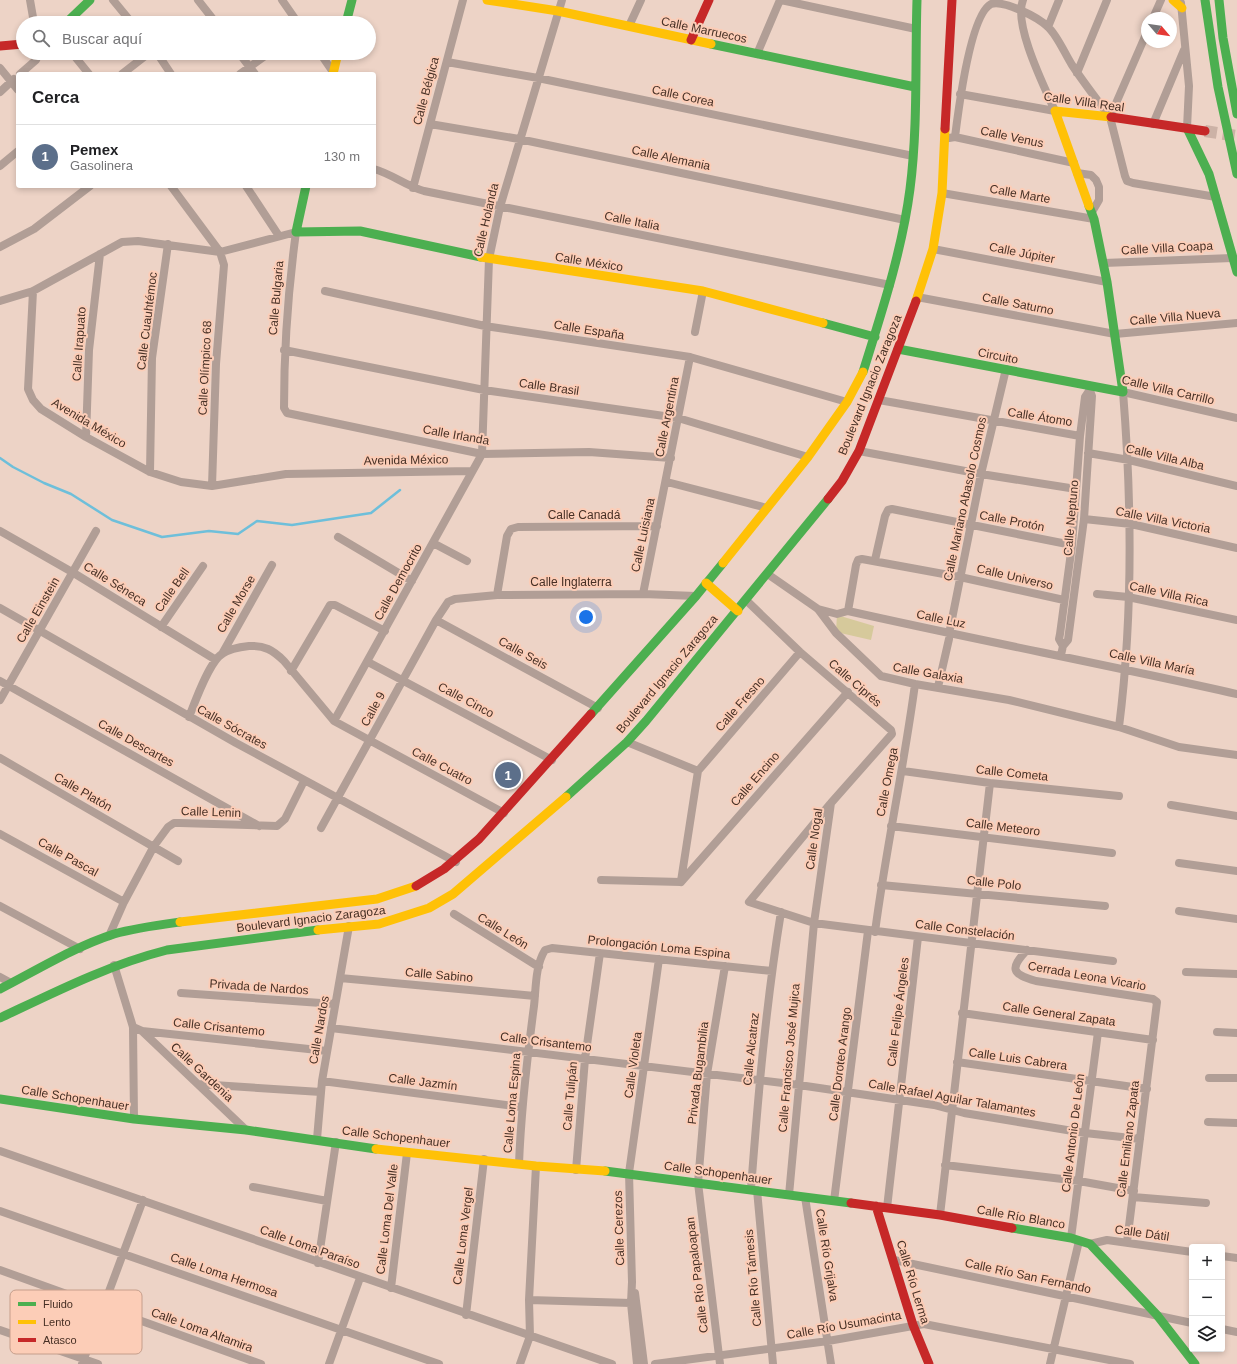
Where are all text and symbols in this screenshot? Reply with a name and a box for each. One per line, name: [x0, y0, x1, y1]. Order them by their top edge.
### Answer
north arrow: [1141, 12, 1177, 48]
street label: Calle Marruecos: [660, 14, 748, 46]
search box: [16, 16, 376, 60]
icon: search: [30, 27, 52, 49]
text: Buscar aquí: [62, 30, 142, 47]
street label: Calle Bélgica: [410, 55, 442, 127]
street label: Calle Corea: [651, 83, 716, 110]
text: Cerca: [32, 88, 79, 107]
street label: Calle Villa Real: [1043, 89, 1125, 115]
street label: Calle Venus: [979, 123, 1045, 151]
text: Pemex: [70, 141, 118, 158]
street label: Calle Alemania: [630, 143, 712, 173]
text: 1: [41, 149, 49, 164]
text: 130 m: [324, 149, 360, 164]
text: Gasolinera: [70, 158, 133, 173]
street label: Calle Holanda: [471, 181, 501, 258]
street label: Calle Marte: [989, 182, 1052, 206]
street label: Calle Italia: [603, 209, 661, 233]
street label: Calle Villa Coapa: [1121, 239, 1214, 257]
street label: Calle Júpiter: [988, 240, 1056, 266]
street label: Calle México: [554, 250, 624, 274]
street label: Calle Bulgaria: [266, 260, 286, 336]
street label: Calle Cuauhtémoc: [134, 271, 160, 371]
street label: Calle Saturno: [981, 290, 1055, 318]
street label: Calle Irapuato: [69, 306, 89, 382]
street label: Calle Villa Nueva: [1129, 306, 1221, 328]
street label: Boulevard Ignacio Zaragoza: [835, 312, 905, 457]
street label: Calle España: [553, 318, 626, 343]
street label: Calle Olímpico 68: [196, 320, 214, 416]
street label: Circuito: [977, 345, 1020, 367]
street label: Calle Villa Carrillo: [1120, 373, 1216, 408]
street label: Calle Argentina: [652, 375, 682, 458]
street label: Calle Brasil: [518, 376, 580, 398]
street label: Avenida México: [49, 395, 129, 451]
street label: Calle Átomo: [1007, 404, 1074, 429]
street label: Calle Mariano Abasolo Cosmos: [941, 416, 989, 582]
street label: Calle Irlanda: [422, 422, 491, 448]
street label: Calle Villa Alba: [1125, 441, 1206, 473]
street label: Avenida México: [364, 452, 449, 468]
street label: Calle Neptuno: [1061, 479, 1081, 556]
street label: Calle Luisiana: [628, 496, 658, 573]
street label: Calle Villa Victoria: [1114, 504, 1212, 536]
street label: Calle Canadá: [548, 508, 621, 522]
street label: Calle Protón: [978, 508, 1046, 534]
street label: Calle Democrito: [371, 541, 425, 623]
street label: Calle Séneca: [81, 559, 149, 609]
street label: Calle Universo: [975, 561, 1055, 593]
street label: Calle Bell: [152, 565, 192, 615]
street label: Calle Morse: [214, 573, 258, 635]
street label: Calle Einstein: [14, 575, 62, 645]
street label: Calle Inglaterra: [530, 575, 612, 589]
street label: Calle Villa Rica: [1128, 579, 1210, 609]
your location: [576, 607, 596, 627]
street label: Calle Luz: [915, 607, 967, 631]
street label: Boulevard Ignacio Zaragoza: [613, 612, 721, 736]
street label: Calle Seis: [496, 634, 550, 672]
street label: Calle Villa María: [1108, 646, 1196, 678]
street label: Calle Ciprés: [826, 656, 884, 710]
street label: Calle Galaxia: [892, 660, 965, 686]
street label: Calle Fresno: [712, 673, 768, 734]
street label: Calle Cinco: [436, 679, 497, 721]
street label: Calle 9: [358, 689, 388, 729]
street label: Calle Sócrates: [194, 702, 270, 752]
street label: Calle Descartes: [96, 716, 176, 770]
street label: Calle Cuatro: [409, 744, 475, 788]
street label: Calle Omega: [873, 746, 901, 818]
street label: Calle Encino: [728, 749, 783, 809]
pin: 1: [495, 760, 521, 790]
street label: Calle Cometa: [975, 762, 1049, 784]
street label: Calle Platón: [51, 770, 115, 814]
street label: Calle Lenin: [181, 804, 241, 820]
street label: Calle Nogal: [803, 807, 825, 871]
street label: Calle Meteoro: [965, 816, 1041, 839]
street label: Calle Pascal: [35, 835, 101, 879]
street label: Calle Polo: [966, 873, 1022, 893]
street label: Boulevard Ignacio Zaragoza: [236, 903, 387, 935]
street label: Calle León: [475, 910, 531, 952]
street label: Calle Constelación: [914, 917, 1016, 943]
street label: Prolongación Loma Espina: [587, 933, 731, 961]
street label: Calle Felipe Ángeles: [883, 956, 912, 1067]
street label: Cerrada Leona Vicario: [1027, 959, 1148, 993]
street label: Calle Sabino: [404, 965, 474, 985]
street label: Privada de Nardos: [209, 977, 309, 997]
street label: Calle Francisco José Mujica: [776, 983, 803, 1133]
street label: Calle Nardos: [306, 995, 332, 1065]
street label: Calle General Zapata: [1002, 999, 1117, 1029]
street label: Calle Doroteo Arango: [826, 1006, 854, 1122]
street label: Calle Alcatraz: [740, 1012, 762, 1086]
street label: Calle Crisantemo: [172, 1015, 266, 1039]
street label: Privada Bugambilia: [685, 1021, 711, 1125]
street label: Calle Crisantemo: [499, 1029, 593, 1055]
street label: Calle Violeta: [621, 1030, 645, 1099]
street label: Calle Gardenia: [168, 1040, 236, 1105]
street label: Calle Luis Cabrera: [968, 1045, 1068, 1073]
street label: Calle Loma Espina: [501, 1052, 523, 1154]
street label: Calle Tulipán: [560, 1061, 580, 1131]
street label: Calle Jazmín: [388, 1071, 458, 1093]
street label: Calle Antonio De León: [1059, 1073, 1087, 1193]
street label: Calle Rafael Aguilar Talamantes: [867, 1076, 1037, 1120]
street label: Calle Emiliano Zapata: [1114, 1080, 1142, 1198]
street label: Calle Schopenhauer: [20, 1083, 130, 1113]
street label: Calle Schopenhauer: [341, 1123, 451, 1151]
street label: Calle Schopenhauer: [663, 1159, 773, 1187]
street label: Calle Loma Del Valle: [373, 1163, 401, 1275]
street label: Calle Loma Vergel: [450, 1186, 476, 1286]
street label: Calle Cerezos: [611, 1190, 627, 1266]
street label: Calle Río Blanco: [976, 1202, 1067, 1232]
street label: Calle Río Grijalva: [813, 1208, 841, 1303]
street label: Calle Río Papaloapan: [683, 1216, 711, 1334]
street label: Calle Loma Paraíso: [258, 1222, 362, 1272]
street label: Calle Dátil: [1114, 1222, 1170, 1244]
street label: Calle Río Támesis: [742, 1229, 764, 1327]
street label: Calle Río Lerma: [894, 1238, 932, 1326]
map controls: [1189, 1244, 1225, 1352]
button: +: [1189, 1244, 1225, 1280]
street label: Calle Loma Hermosa: [168, 1250, 280, 1300]
street label: Calle Río San Fernando: [964, 1256, 1093, 1296]
button: −: [1189, 1280, 1225, 1316]
legend: [10, 1290, 142, 1354]
text: Fluido: [43, 1298, 73, 1310]
street label: Calle Loma Altamira: [149, 1305, 255, 1355]
street label: Calle Río Usumacinta: [786, 1308, 903, 1342]
text: Lento: [43, 1316, 71, 1328]
button: layers: [1189, 1316, 1225, 1352]
text: Atasco: [43, 1334, 77, 1346]

